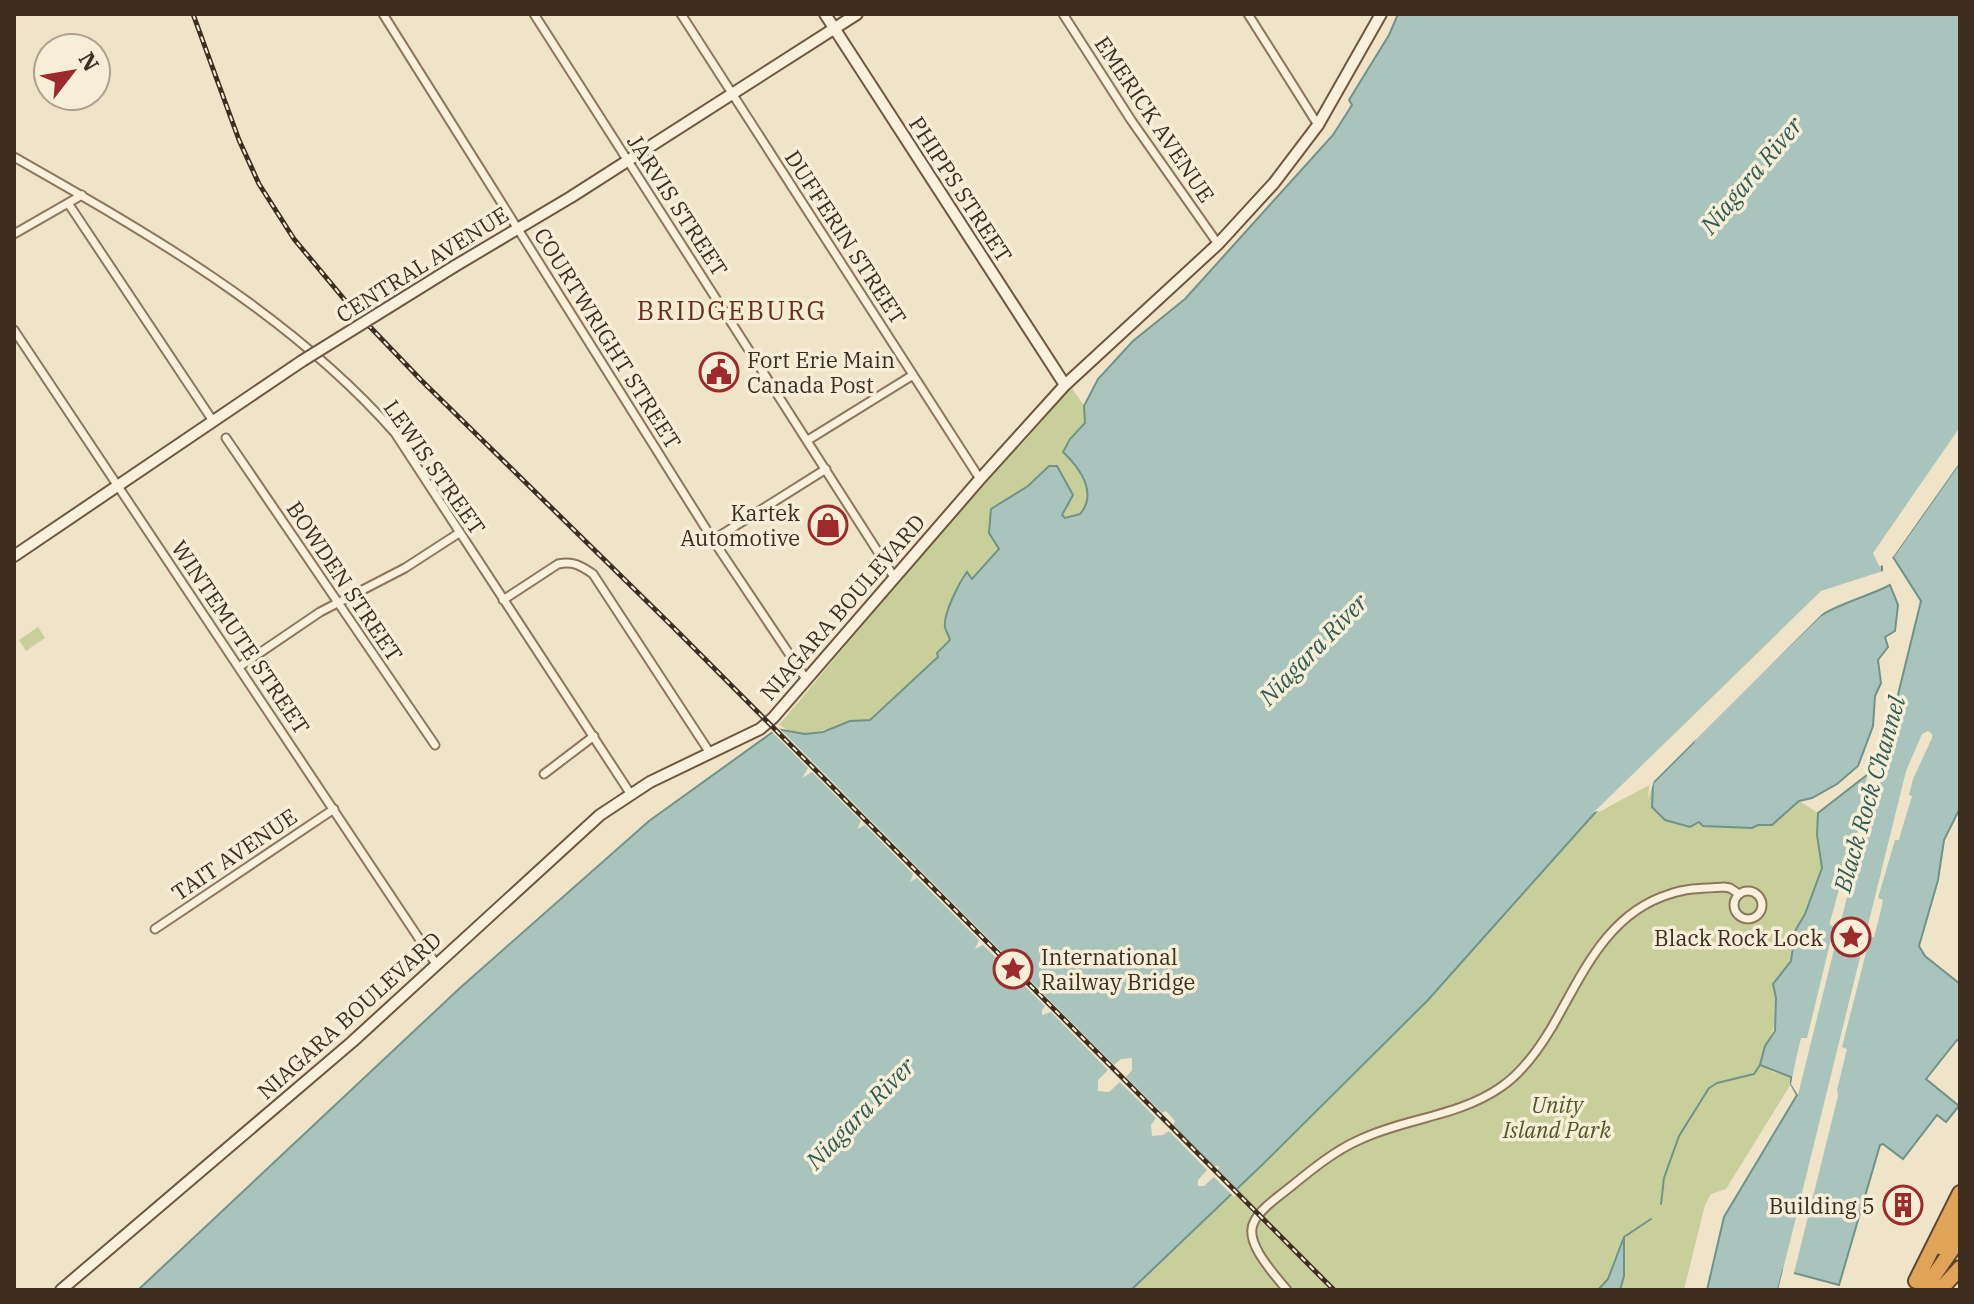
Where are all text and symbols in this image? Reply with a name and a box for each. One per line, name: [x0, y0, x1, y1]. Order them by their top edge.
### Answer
street label: EMERICK AVENUE: [1089, 30, 1221, 208]
north arrow: [32, 32, 112, 112]
text: N: [73, 47, 106, 76]
water label: Niagara River: [1692, 109, 1810, 241]
street label: PHIPPS STREET: [903, 110, 1019, 268]
street label: JARVIS STREET: [621, 129, 735, 281]
street label: DUFFERIN STREET: [779, 144, 913, 330]
street label: CENTRAL AVENUE: [330, 199, 514, 329]
street label: COURTWRIGHT STREET: [528, 222, 688, 454]
district label: BRIDGEBURG: [637, 293, 827, 327]
place label: Fort Erie Main Canada Post: [747, 345, 895, 399]
public building icon: Fort Erie Main Canada Post: [698, 351, 740, 393]
street label: LEWIS STREET: [378, 394, 492, 540]
street label: BOWDEN STREET: [281, 495, 409, 667]
place label: Kartek Automotive: [680, 498, 800, 552]
shop icon: Kartek Automotive: [807, 504, 849, 546]
street label: NIAGARA BOULEVARD: [753, 508, 931, 706]
street label: WINTEMUTE STREET: [165, 535, 317, 739]
water label: Niagara River: [1251, 585, 1375, 712]
water label: Black Rock Channel: [1825, 691, 1913, 897]
street label: TAIT AVENUE: [166, 801, 302, 907]
place icon: Black Rock Lock: [1830, 916, 1872, 958]
place label: Black Rock Lock: [1654, 923, 1823, 952]
street label: NIAGARA BOULEVARD: [251, 925, 447, 1105]
place label: International Railway Bridge: [1041, 942, 1195, 996]
place icon: International Railway Bridge: [992, 948, 1034, 990]
water label: Niagara River: [798, 1049, 922, 1176]
park label: Unity Island Park: [1502, 1090, 1611, 1144]
building icon: Building 5: [1882, 1184, 1924, 1226]
place label: Building 5: [1769, 1191, 1875, 1220]

